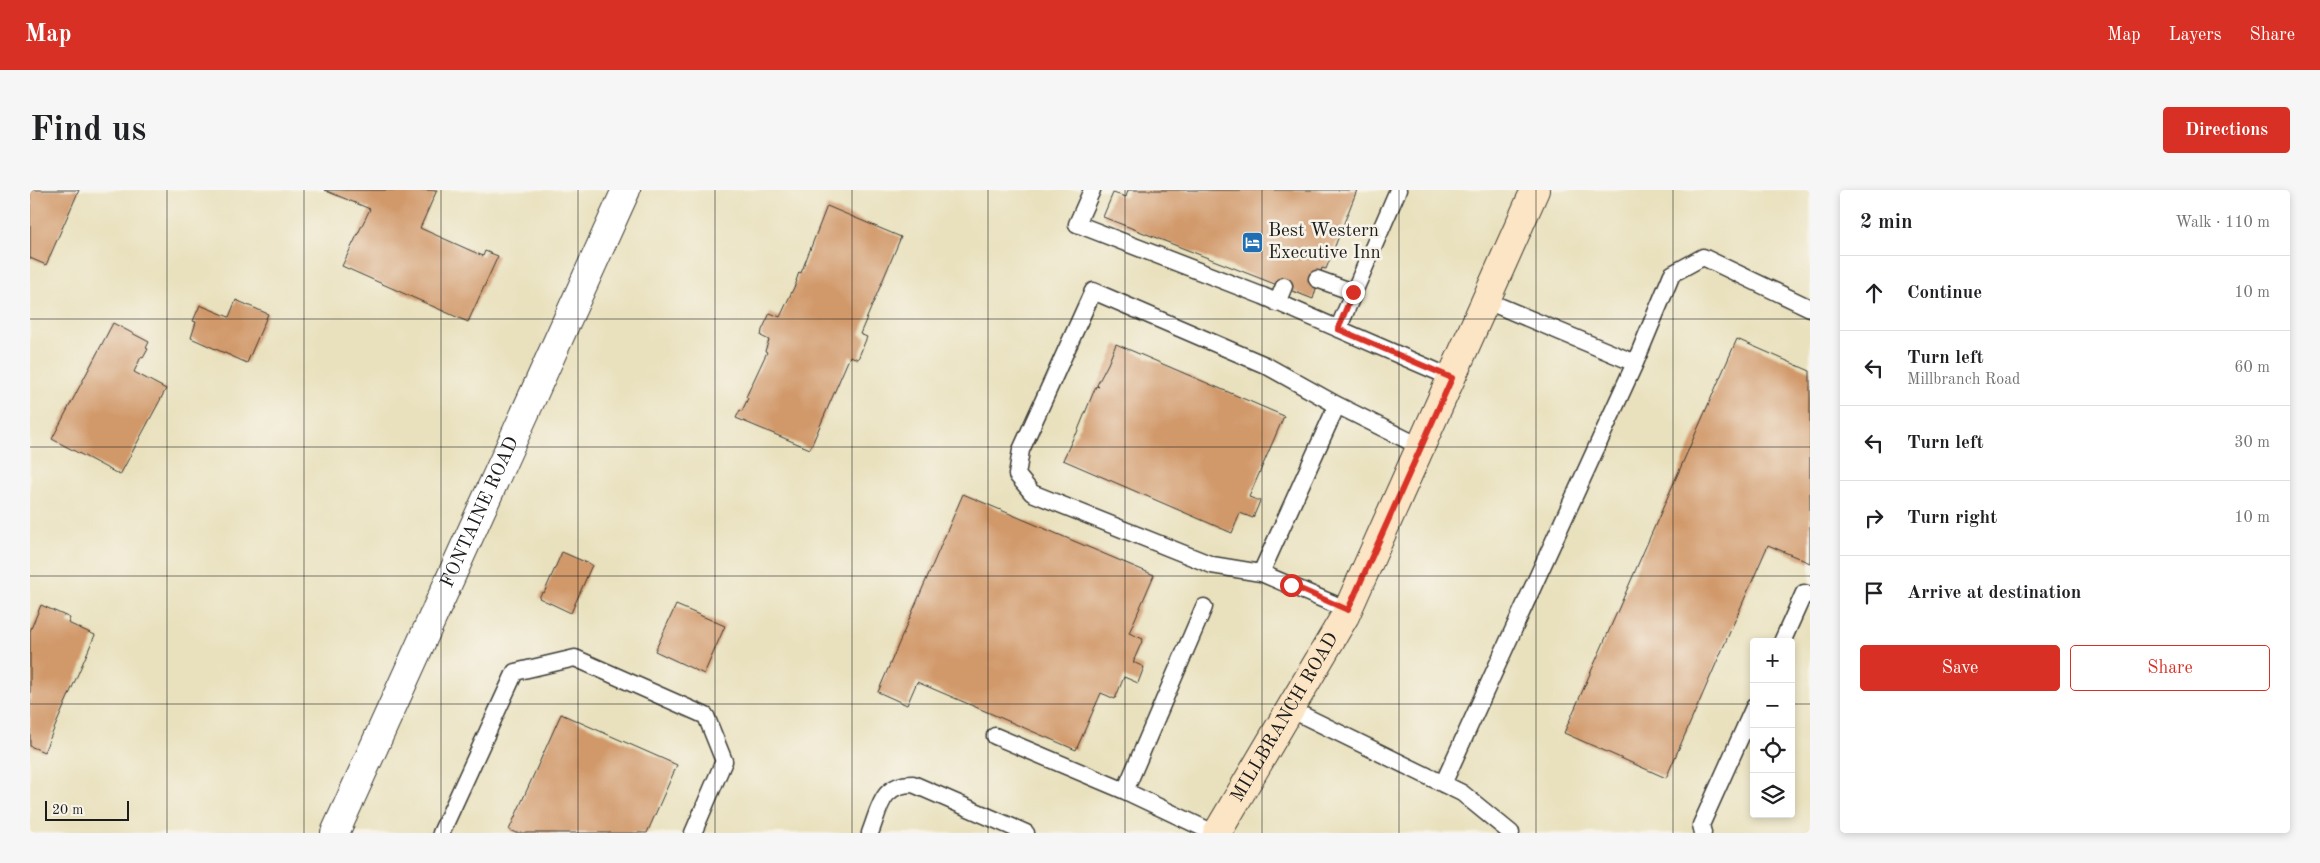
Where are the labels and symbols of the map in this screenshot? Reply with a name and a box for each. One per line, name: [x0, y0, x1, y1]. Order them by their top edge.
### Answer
place label: Best Western Executive Inn: [1268, 222, 1381, 263]
hotel icon: Best Western Executive Inn: [1240, 230, 1264, 254]
route end: [1342, 281, 1365, 304]
street label: FONTAINE ROAD: [438, 434, 522, 591]
route start: [1280, 574, 1303, 597]
street label: MILLBRANCH ROAD: [1228, 630, 1342, 806]
scale bar: [45, 798, 129, 821]

